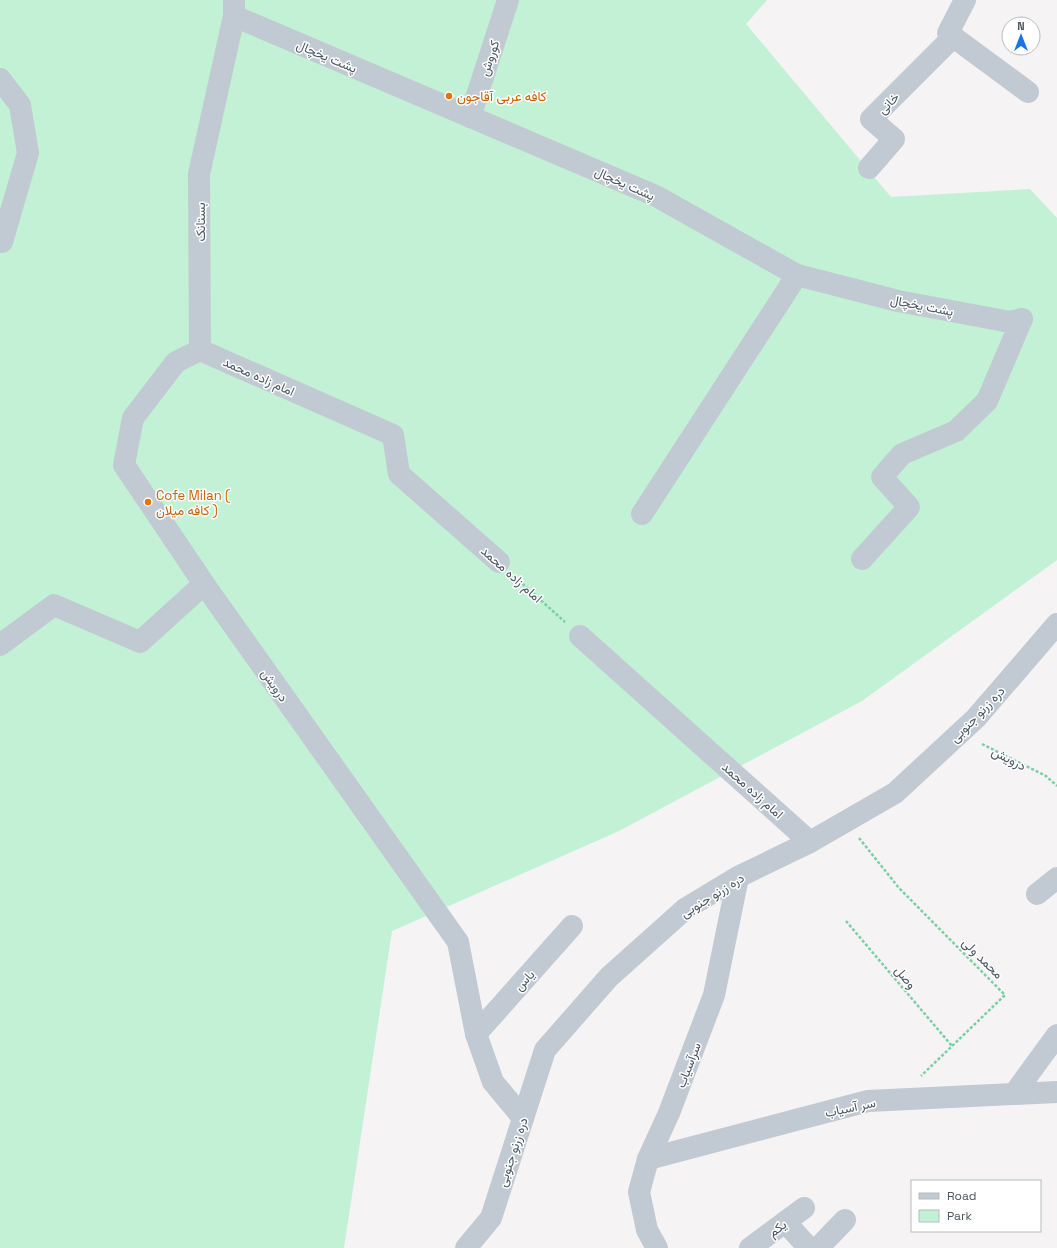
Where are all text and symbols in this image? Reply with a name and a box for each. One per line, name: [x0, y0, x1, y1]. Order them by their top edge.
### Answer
north arrow: [1001, 16, 1041, 56]
text: N: [1017, 19, 1025, 33]
street label: پشت یخچال: [294, 36, 360, 78]
street label: کوروش: [476, 38, 503, 78]
place label: کافه عربی آقاجون: [457, 88, 547, 105]
street label: خانی: [874, 89, 903, 118]
marker: کافه عربی آقاجون: [444, 91, 454, 101]
street label: پشت یخچال: [592, 163, 657, 205]
street label: بستانک: [192, 202, 209, 242]
street label: پشت یخچال: [889, 291, 955, 321]
street label: امام زاده محمد: [220, 353, 297, 400]
place label: Cofe Milan ( کافه میلان ): [156, 487, 230, 519]
marker: Cofe Milan ( کافه میلان ): [143, 497, 153, 507]
street label: امام زاده محمد: [477, 542, 546, 606]
street label: درویش: [257, 666, 292, 705]
street label: دره زرنو جنوبی: [946, 683, 1008, 746]
street label: درویش: [989, 743, 1029, 774]
street label: امام زاده محمد: [718, 758, 787, 822]
street label: دره زرنو جنوبی: [677, 869, 747, 922]
street label: محمد ولی: [958, 934, 1007, 983]
street label: وصل: [891, 962, 920, 993]
street label: یاس: [510, 966, 538, 995]
street label: سرآسیاب: [672, 1040, 705, 1090]
street label: سر آسیاب: [823, 1094, 877, 1121]
street label: دره زرنو جنوبی: [493, 1115, 532, 1189]
legend: [911, 1180, 1041, 1232]
text: Road: [947, 1188, 976, 1204]
text: Park: [947, 1208, 972, 1224]
street label: یکم: [765, 1216, 790, 1241]

